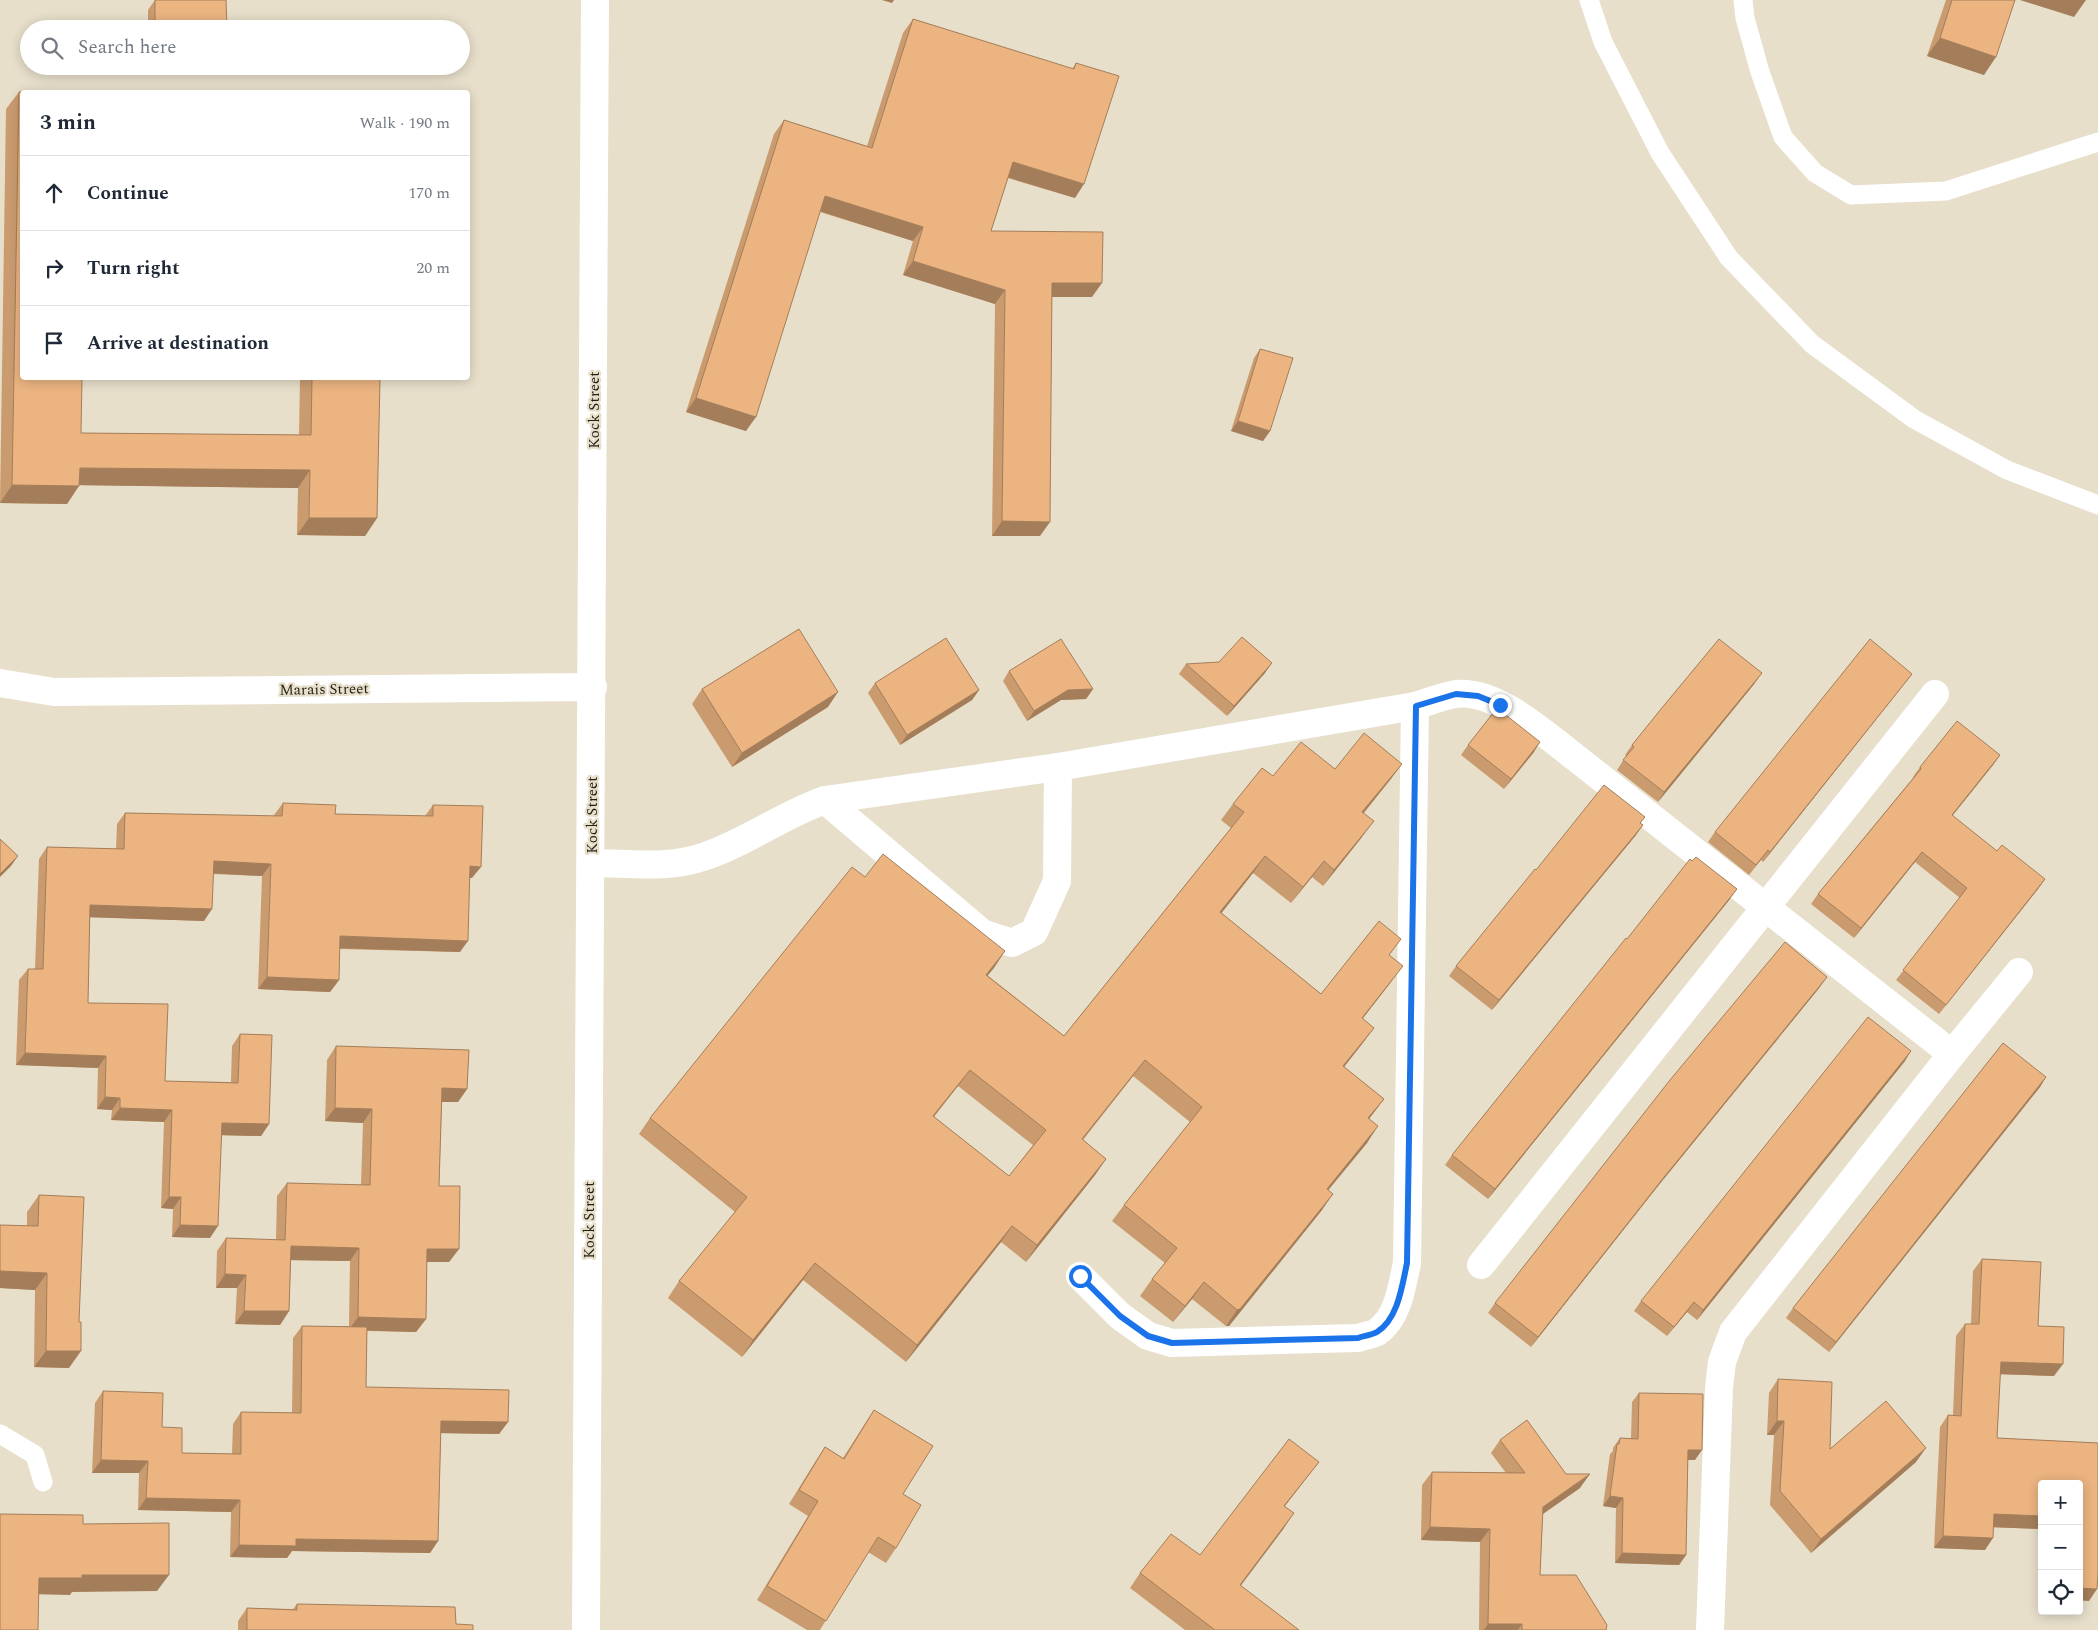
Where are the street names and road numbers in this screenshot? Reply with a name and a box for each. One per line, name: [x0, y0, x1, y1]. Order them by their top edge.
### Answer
street label: Kock Street: [583, 371, 606, 449]
street label: Marais Street: [279, 677, 369, 702]
street label: Kock Street: [581, 776, 604, 854]
street label: Kock Street: [578, 1181, 601, 1259]

